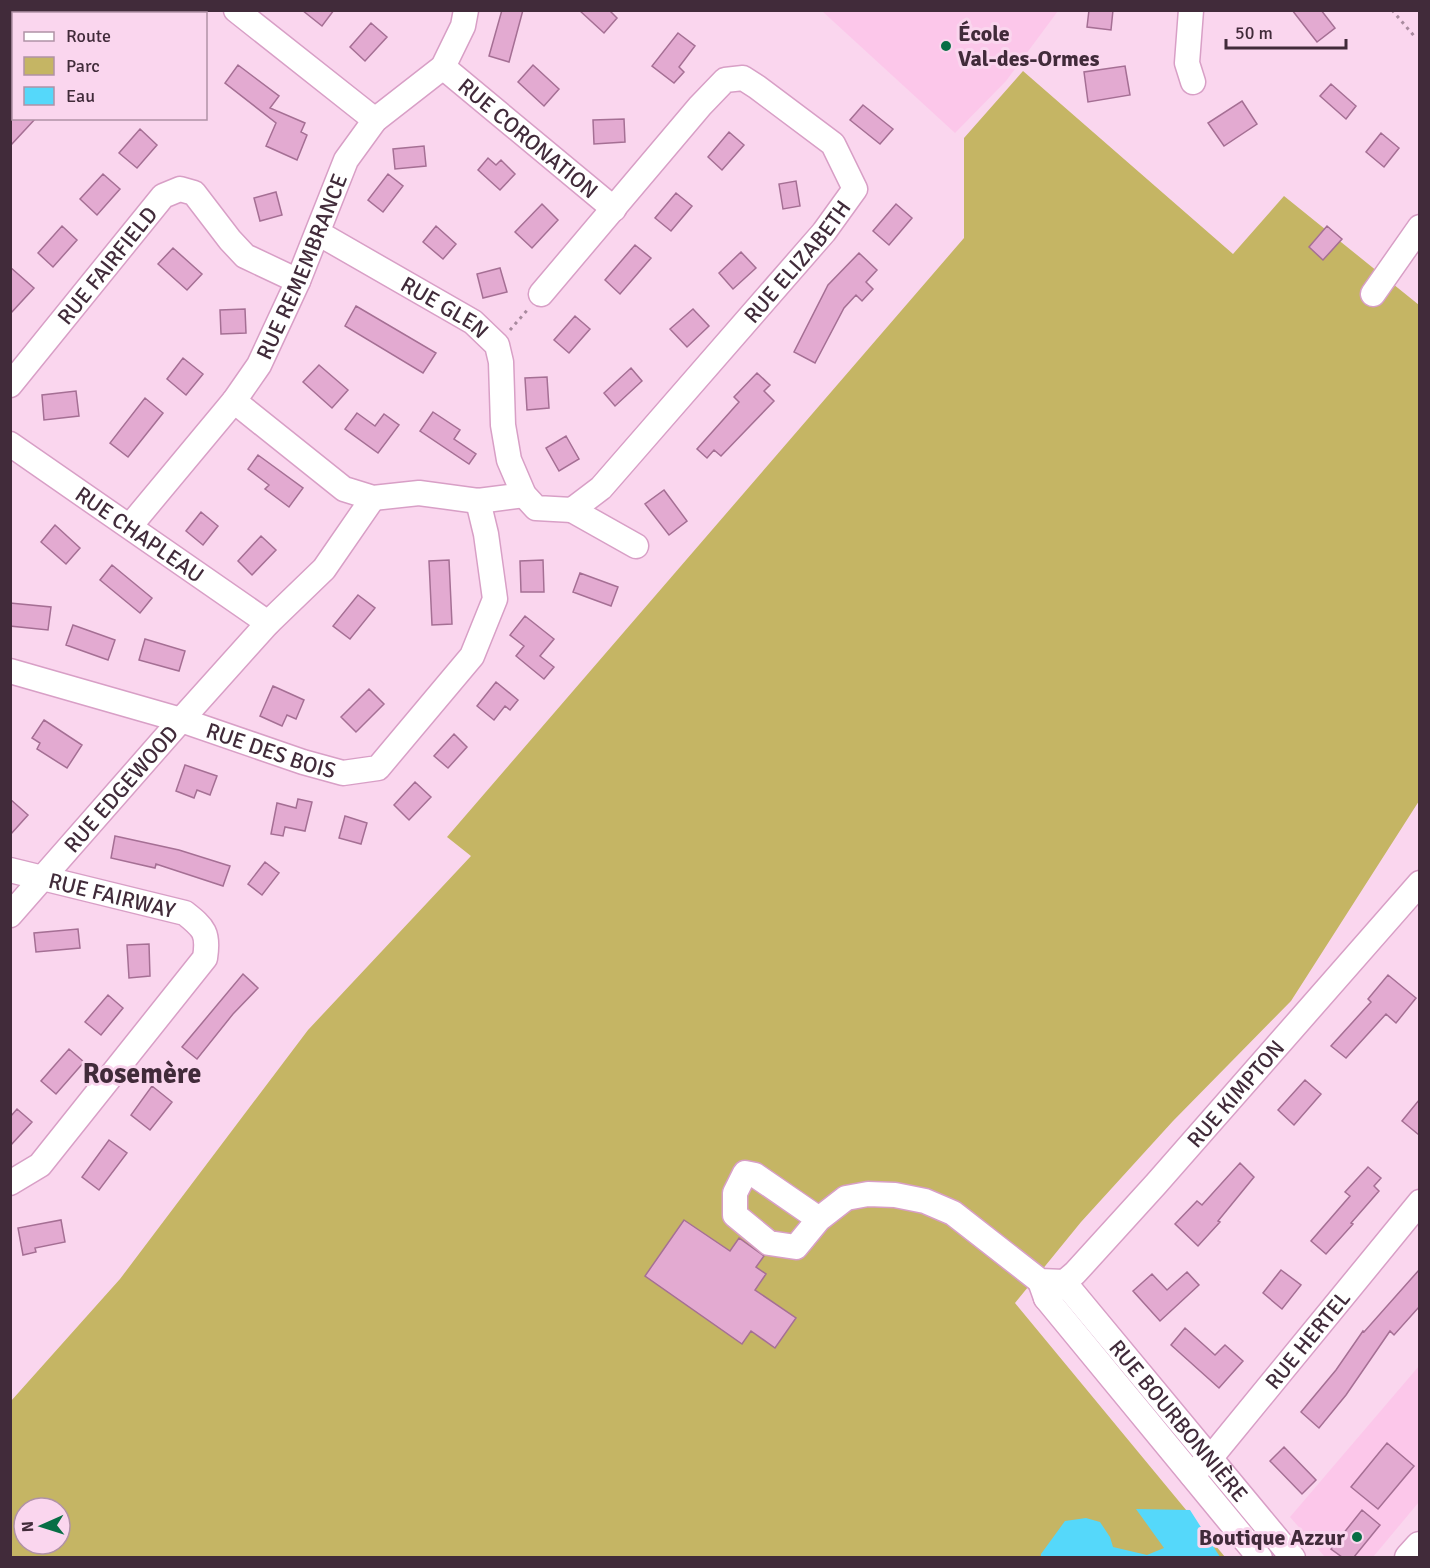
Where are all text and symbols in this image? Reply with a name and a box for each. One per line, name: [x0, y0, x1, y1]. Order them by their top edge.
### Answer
legend: [12, 12, 207, 120]
scale bar: [1226, 12, 1346, 50]
place label: École Val-des-Ormes: [958, 20, 1100, 72]
text: 50 m: [1235, 22, 1273, 44]
text: Route: [66, 25, 111, 47]
marker: École Val-des-Ormes: [939, 39, 953, 53]
text: Parc: [66, 55, 100, 77]
street label: RUE CORONATION: [453, 72, 604, 204]
text: Eau: [66, 85, 95, 107]
street label: RUE REMEMBRANCE: [250, 170, 353, 363]
street label: RUE ELIZABETH: [738, 195, 856, 328]
street label: RUE FAIRFIELD: [51, 201, 163, 330]
street label: RUE GLEN: [396, 270, 495, 344]
street label: RUE CHAPLEAU: [70, 480, 209, 588]
street label: RUE DES BOIS: [203, 716, 339, 784]
street label: RUE EDGEWOOD: [58, 720, 184, 858]
street label: RUE FAIRWAY: [46, 866, 178, 924]
street label: RUE KIMPTON: [1181, 1034, 1290, 1153]
district label: Rosemère: [83, 1057, 201, 1091]
street label: RUE HERTEL: [1259, 1285, 1356, 1394]
street label: RUE BOURBONNIÈRE: [1104, 1334, 1254, 1507]
north arrow: [12, 1496, 72, 1556]
text: N: [18, 1521, 38, 1533]
place label: Boutique Azzur: [1199, 1524, 1345, 1551]
marker: Boutique Azzur: [1350, 1530, 1364, 1544]

